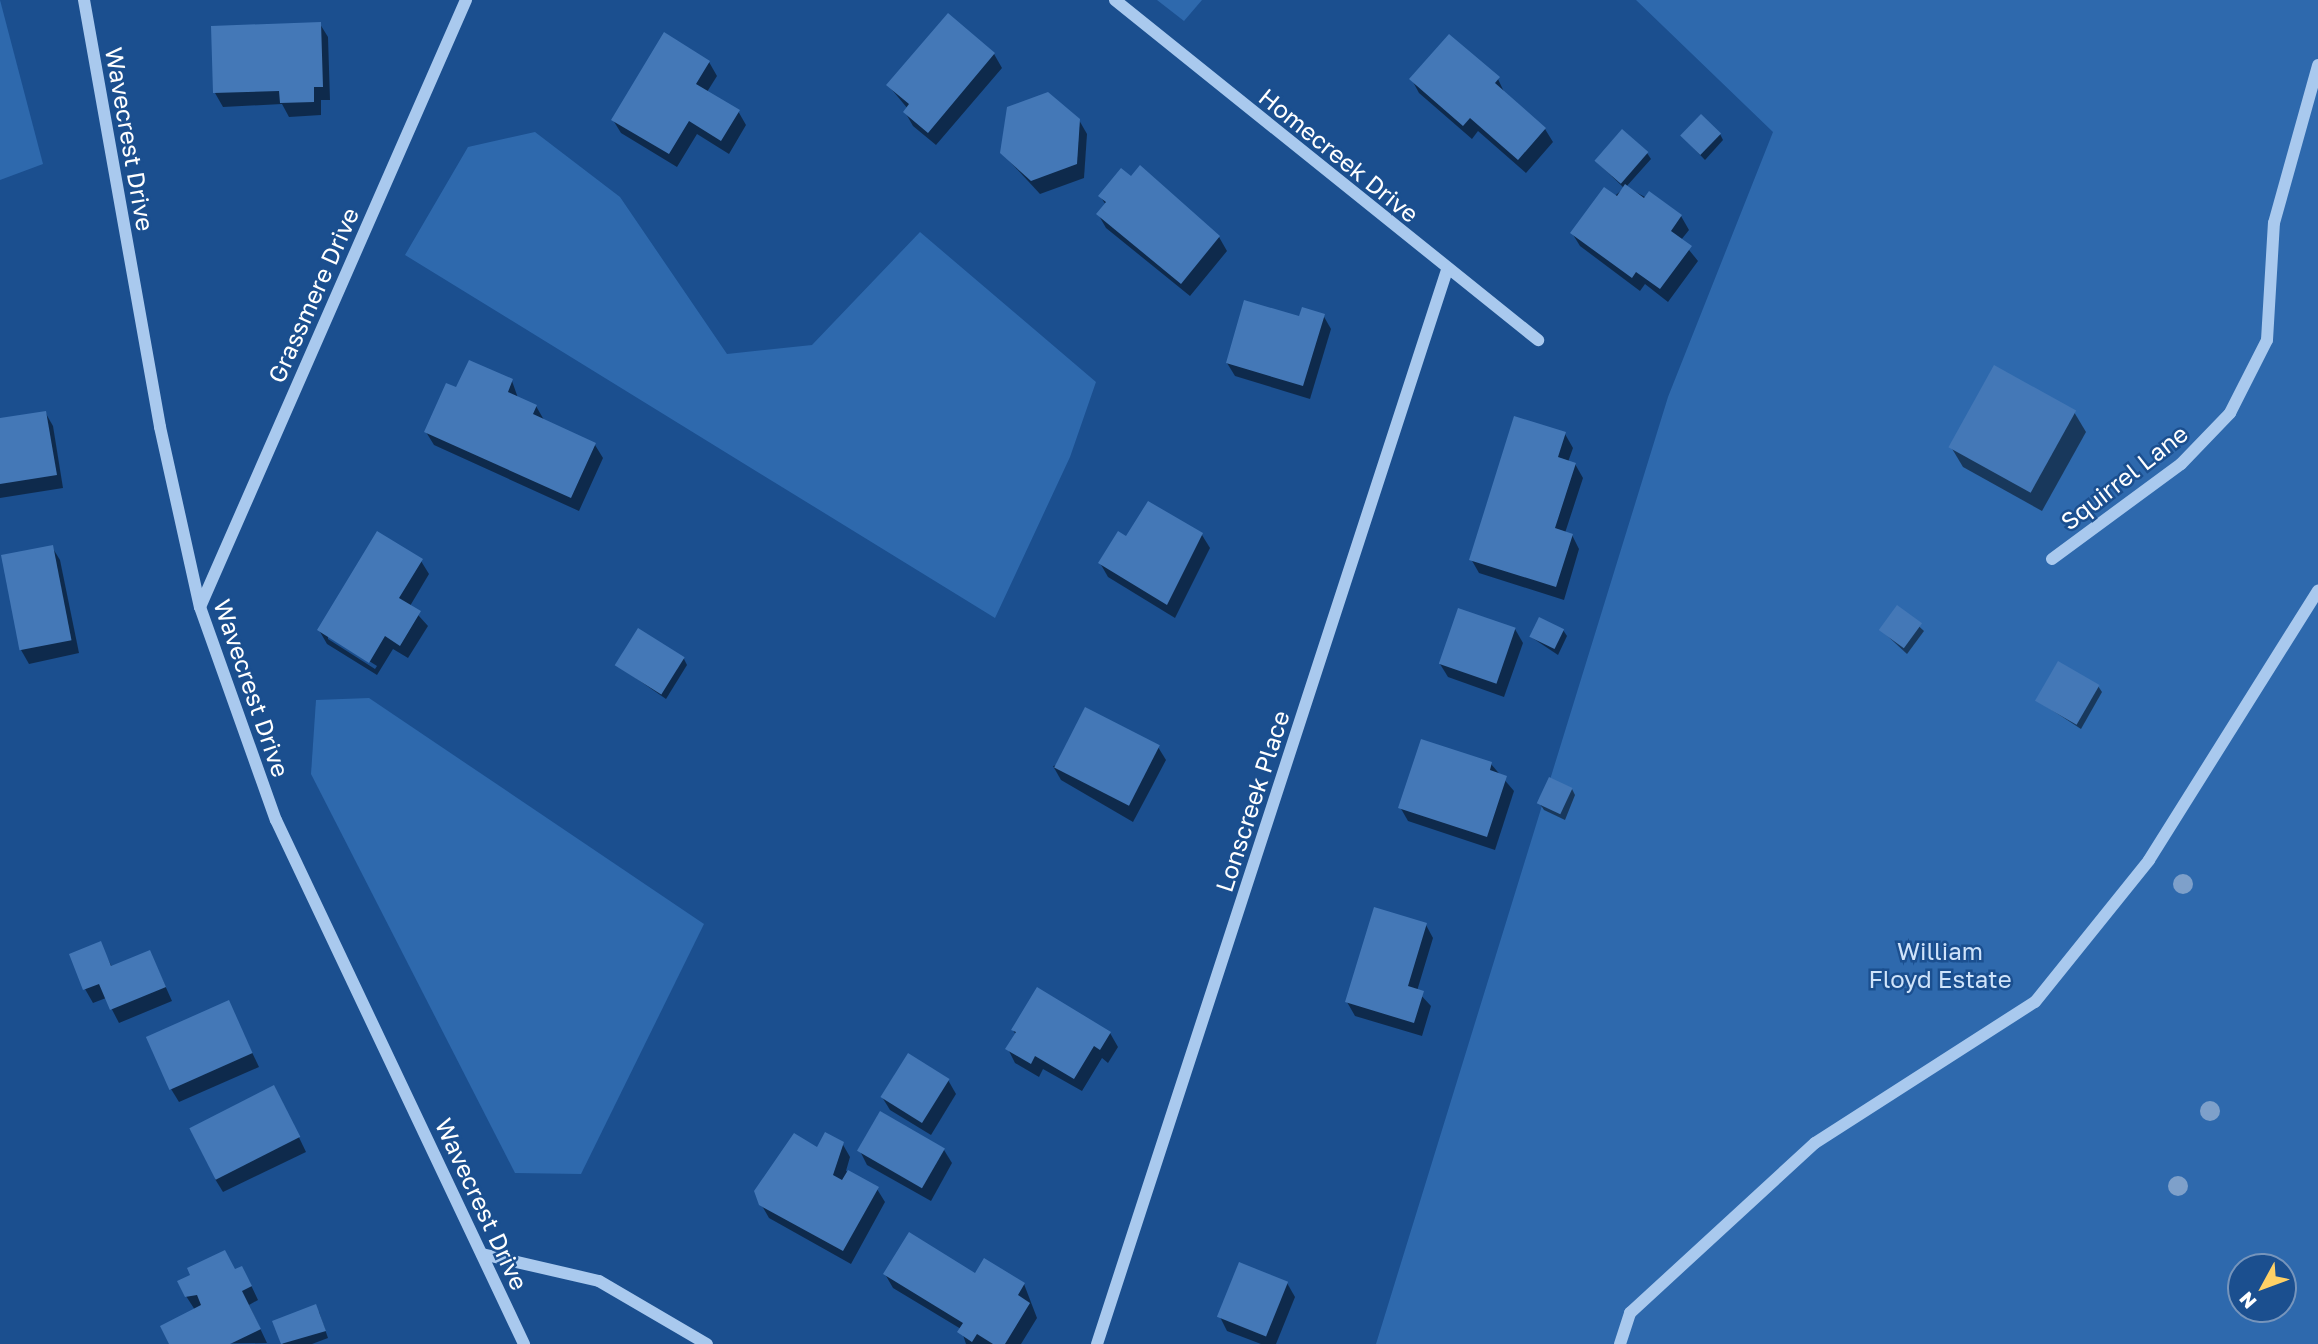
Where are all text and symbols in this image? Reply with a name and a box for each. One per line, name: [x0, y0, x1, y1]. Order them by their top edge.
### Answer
street label: Wavecrest Drive: [100, 45, 160, 233]
street label: Homecreek Drive: [1253, 82, 1425, 228]
street label: Grassmere Drive: [261, 203, 365, 387]
street label: Squirrel Lane: [2055, 418, 2193, 536]
street label: Wavecrest Drive: [208, 595, 296, 781]
street label: Lonscreek Place: [1209, 707, 1295, 895]
park label: William Floyd Estate: [1868, 937, 2012, 993]
street label: Wavecrest Drive: [430, 1114, 534, 1294]
north arrow: [2227, 1253, 2297, 1323]
text: N: [2234, 1288, 2261, 1314]

